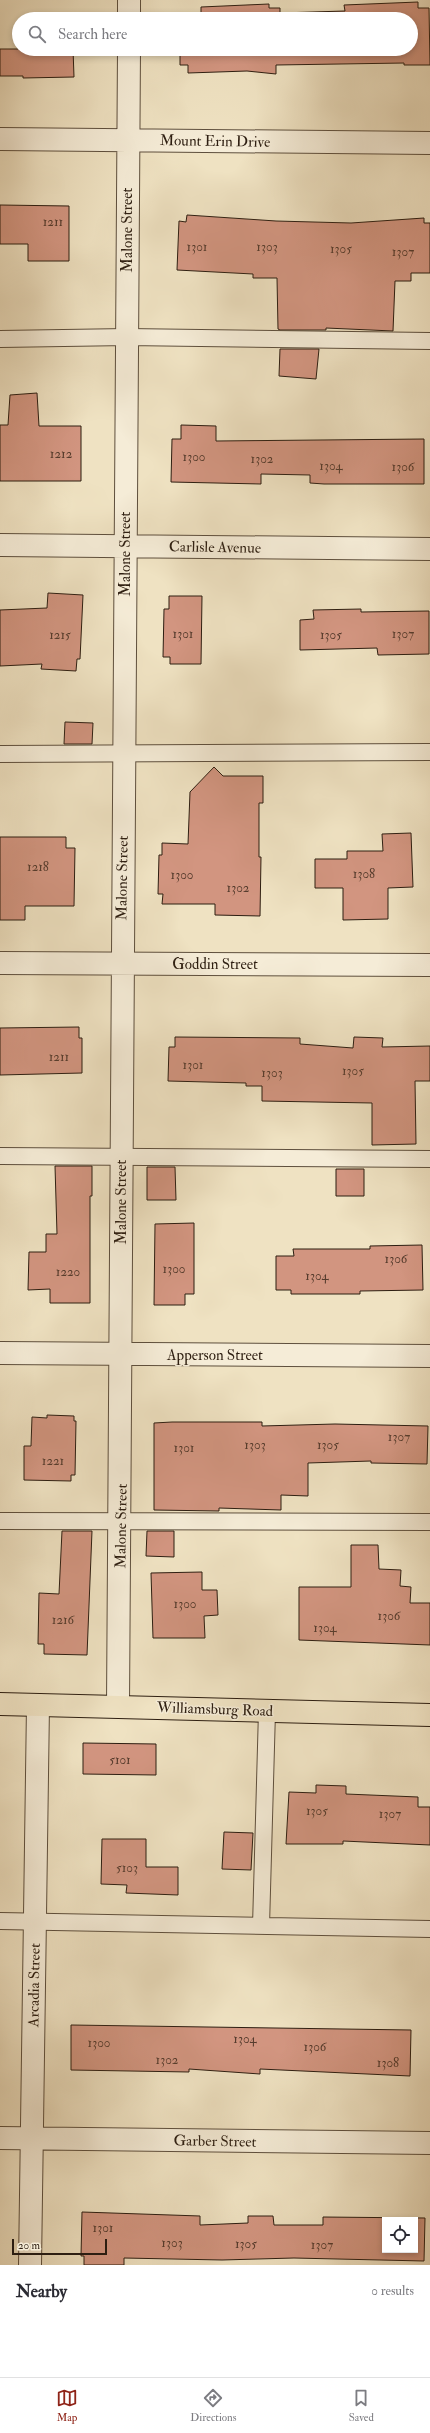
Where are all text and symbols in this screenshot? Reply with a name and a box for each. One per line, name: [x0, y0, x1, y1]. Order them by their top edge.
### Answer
search box: [12, 12, 418, 56]
icon: search: [26, 23, 48, 45]
text: Search here: [58, 25, 127, 44]
street label: Mount Erin Drive: [160, 131, 270, 152]
street label: Malone Street: [118, 187, 137, 272]
house number: 1211: [43, 214, 64, 230]
house number: 1301: [187, 239, 208, 255]
house number: 1303: [256, 239, 278, 255]
house number: 1305: [330, 241, 352, 257]
house number: 1307: [392, 244, 414, 260]
house number: 1212: [50, 446, 73, 462]
house number: 1300: [183, 449, 205, 465]
house number: 1302: [251, 451, 274, 467]
house number: 1304: [319, 458, 344, 474]
house number: 1306: [392, 459, 416, 475]
street label: Malone Street: [116, 511, 135, 596]
street label: Carlisle Avenue: [169, 537, 261, 558]
house number: 1301: [173, 626, 194, 642]
house number: 1307: [392, 626, 414, 642]
house number: 1215: [49, 627, 71, 643]
house number: 1305: [320, 627, 342, 643]
street label: Malone Street: [112, 835, 133, 921]
house number: 1218: [27, 859, 49, 875]
house number: 1308: [353, 866, 375, 882]
house number: 1300: [171, 867, 193, 883]
house number: 1302: [227, 880, 250, 896]
street label: Goddin Street: [172, 955, 258, 974]
house number: 1211: [49, 1049, 70, 1065]
house number: 1301: [183, 1057, 204, 1073]
house number: 1305: [342, 1063, 364, 1079]
house number: 1303: [261, 1065, 283, 1081]
street label: Malone Street: [112, 1159, 131, 1244]
house number: 1306: [385, 1251, 409, 1267]
house number: 1300: [163, 1261, 185, 1277]
house number: 1220: [56, 1264, 80, 1280]
house number: 1304: [305, 1268, 330, 1284]
street label: Apperson Street: [166, 1346, 263, 1366]
house number: 1307: [388, 1429, 410, 1445]
house number: 1303: [244, 1437, 266, 1453]
house number: 1305: [317, 1437, 339, 1453]
house number: 1301: [174, 1440, 195, 1456]
house number: 1221: [42, 1453, 65, 1469]
street label: Malone Street: [111, 1483, 132, 1569]
house number: 1300: [174, 1596, 196, 1612]
house number: 1306: [378, 1608, 402, 1624]
house number: 1216: [52, 1612, 76, 1628]
house number: 1304: [313, 1620, 338, 1636]
street label: Williamsburg Road: [155, 1698, 274, 1721]
house number: 5101: [109, 1752, 131, 1768]
house number: 1305: [306, 1803, 328, 1819]
house number: 1307: [379, 1806, 401, 1822]
house number: 5103: [116, 1860, 138, 1876]
street label: Arcadia Street: [24, 1943, 45, 2028]
house number: 1304: [233, 2031, 258, 2047]
house number: 1300: [88, 2035, 110, 2051]
house number: 1306: [304, 2039, 328, 2055]
house number: 1302: [156, 2052, 179, 2068]
house number: 1308: [377, 2055, 399, 2071]
street label: Garber Street: [173, 2131, 257, 2152]
map controls: [382, 2217, 418, 2253]
button: locate: [382, 2217, 418, 2253]
house number: 1301: [93, 2220, 114, 2236]
house number: 1303: [161, 2235, 183, 2251]
house number: 1305: [235, 2236, 257, 2252]
scale bar: [12, 2237, 107, 2256]
house number: 1307: [311, 2237, 333, 2253]
text: 20 m: [18, 2239, 40, 2252]
text: Nearby: [16, 2281, 67, 2302]
text: 0 results: [371, 2283, 414, 2299]
tab: Map: [56, 2387, 78, 2424]
tab: Directions: [190, 2387, 237, 2424]
tab: Saved: [349, 2387, 374, 2424]

